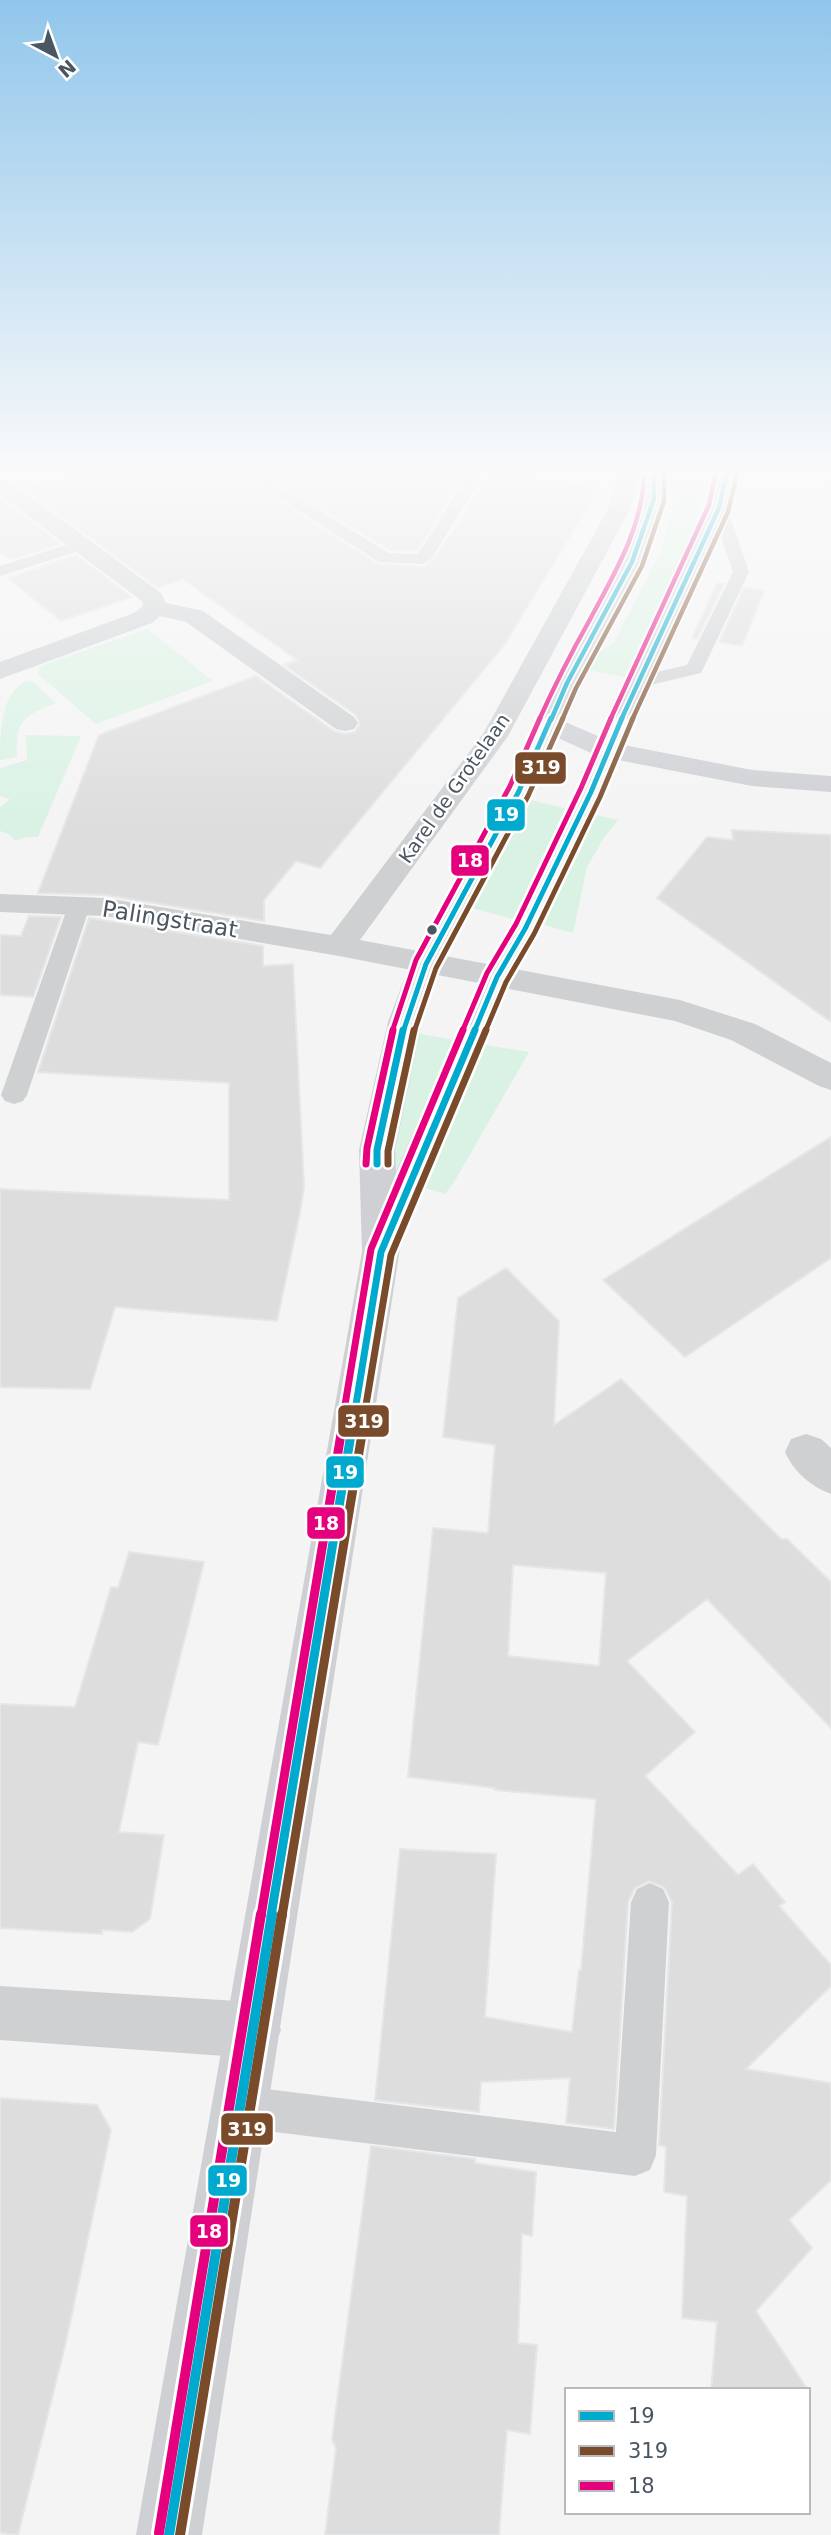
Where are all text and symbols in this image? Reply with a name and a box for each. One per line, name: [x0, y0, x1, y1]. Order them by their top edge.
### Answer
north arrow: [21, 21, 91, 91]
text: N: [54, 55, 80, 82]
street label: Karel de Grotelaan: [394, 709, 514, 867]
line badge: 319: [514, 751, 567, 785]
text: 319: [521, 756, 561, 778]
line badge: 19: [486, 798, 526, 832]
text: 19: [493, 803, 519, 825]
line badge: 18: [450, 844, 490, 877]
text: 18: [457, 849, 483, 871]
street label: Palingstraat: [101, 895, 239, 943]
unlabelled marker: [425, 923, 439, 937]
line badge: 319: [337, 1404, 390, 1438]
text: 319: [344, 1410, 384, 1432]
line badge: 19: [325, 1455, 365, 1489]
text: 19: [332, 1461, 358, 1483]
line badge: 18: [306, 1506, 346, 1540]
text: 18: [313, 1512, 339, 1534]
line badge: 319: [220, 2112, 274, 2146]
text: 319: [227, 2118, 267, 2140]
line badge: 19: [207, 2164, 248, 2197]
text: 19: [215, 2169, 241, 2191]
line badge: 18: [189, 2214, 229, 2248]
text: 18: [196, 2220, 222, 2242]
legend: [565, 2388, 810, 2514]
text: 19: [628, 2404, 655, 2428]
text: 319: [628, 2439, 668, 2463]
text: 18: [628, 2474, 655, 2498]

